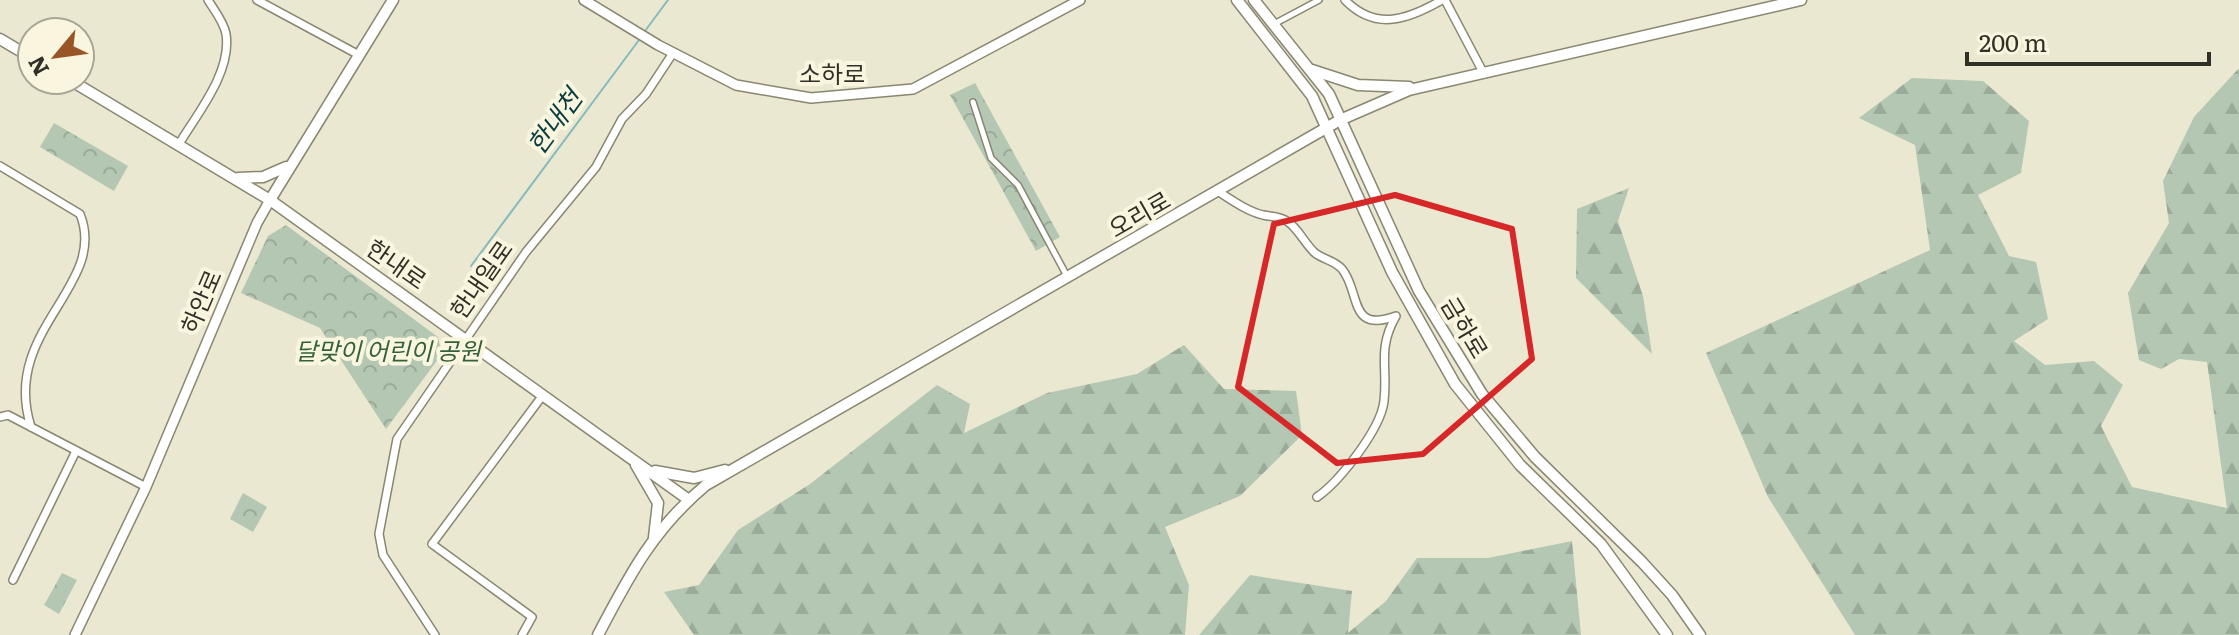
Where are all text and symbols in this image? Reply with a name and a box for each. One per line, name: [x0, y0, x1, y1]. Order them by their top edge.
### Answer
north arrow: [16, 16, 96, 96]
scale bar: [1967, 16, 2209, 66]
text: 200 m: [1979, 24, 2047, 59]
text: N: [18, 50, 56, 82]
street label: 소하로: [799, 55, 865, 90]
water label: 한내천: [516, 78, 592, 161]
street label: 오리로: [1101, 181, 1176, 245]
street label: 한내로: [360, 230, 435, 296]
street label: 한내일로: [440, 232, 520, 325]
street label: 하안로: [171, 264, 229, 338]
street label: 금하로: [1434, 289, 1498, 364]
park label: 달맞이 어린이 공원: [295, 332, 483, 367]

